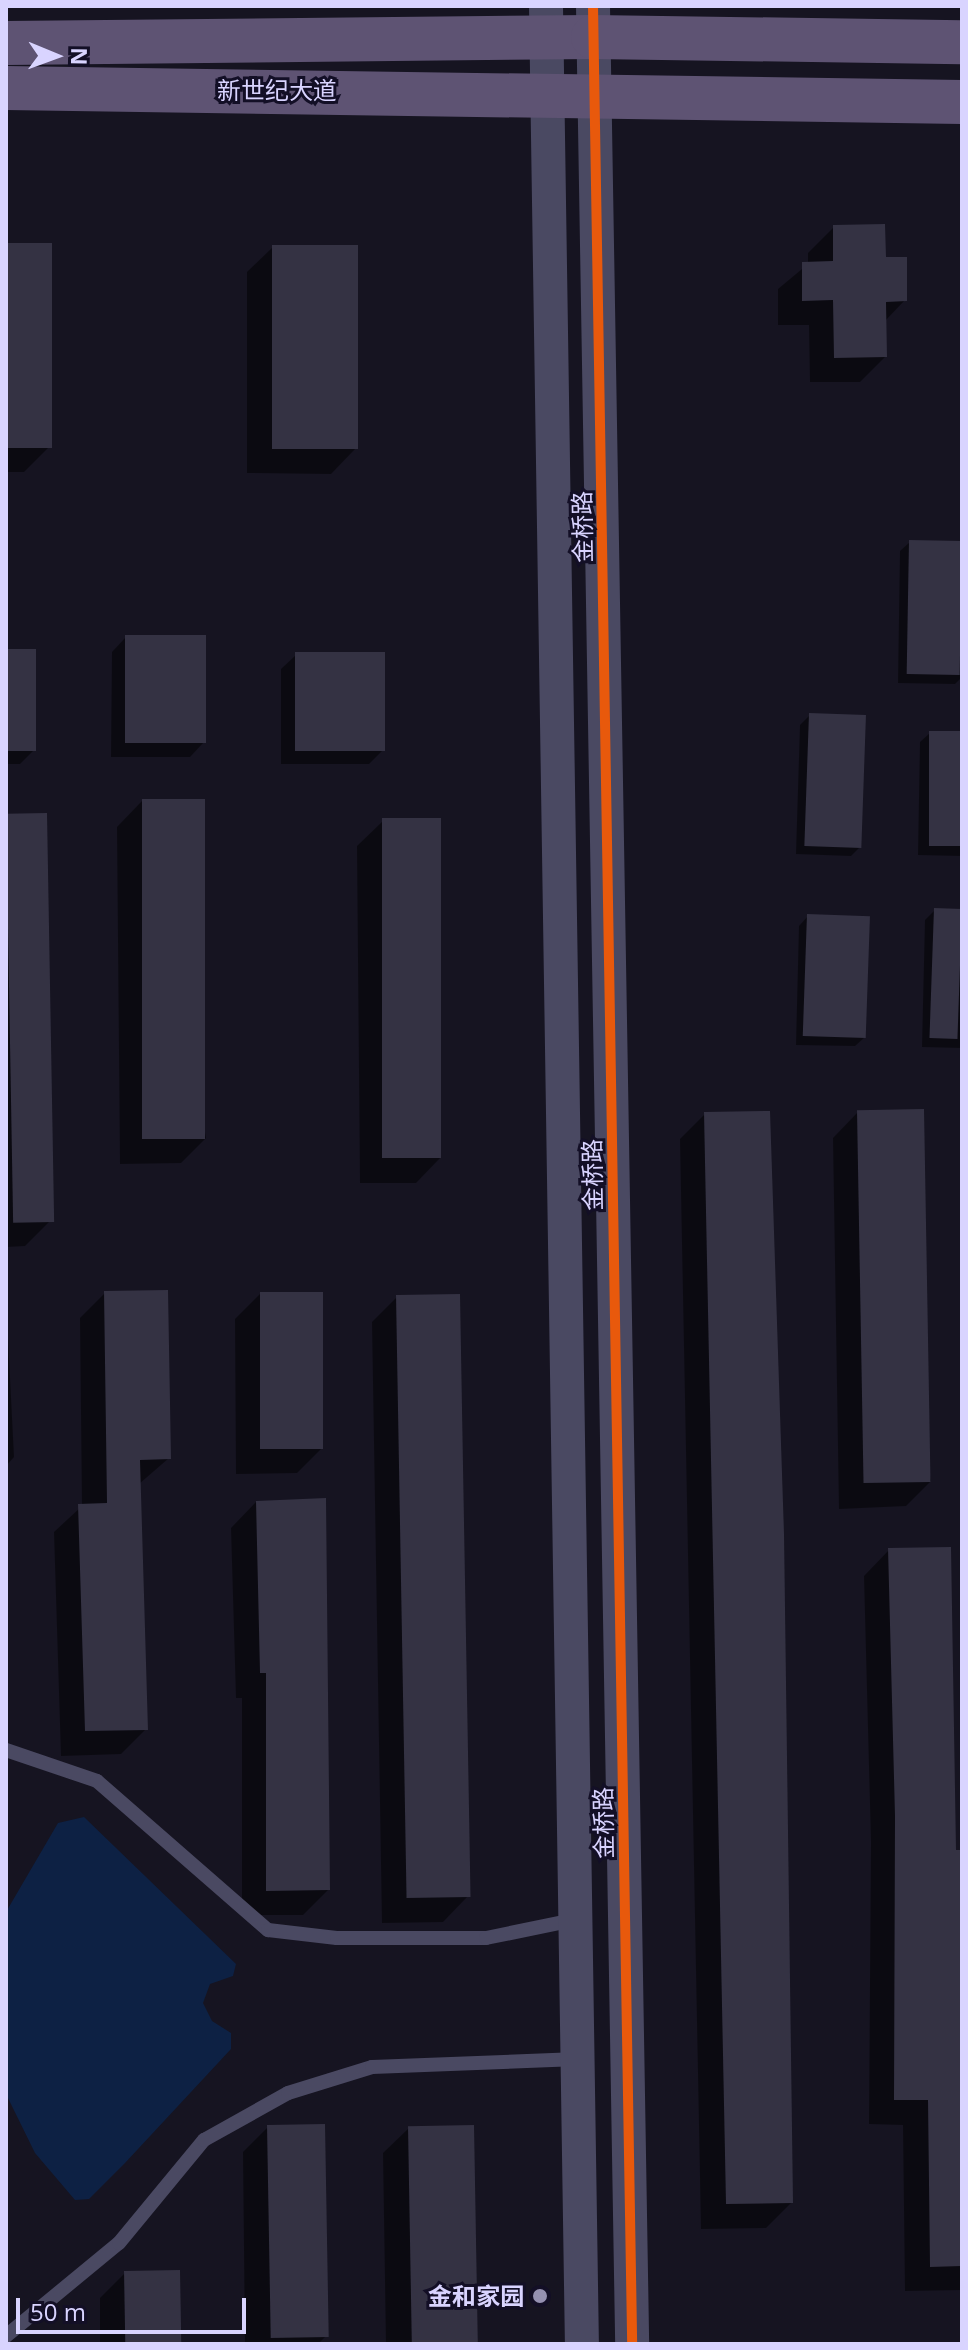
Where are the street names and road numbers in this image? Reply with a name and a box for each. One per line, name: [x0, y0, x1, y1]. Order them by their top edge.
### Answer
street label: 新世纪大道: [217, 76, 337, 104]
street label: 金桥路: [567, 491, 597, 563]
street label: 金桥路: [577, 1139, 607, 1211]
street label: 金桥路: [588, 1787, 618, 1859]

